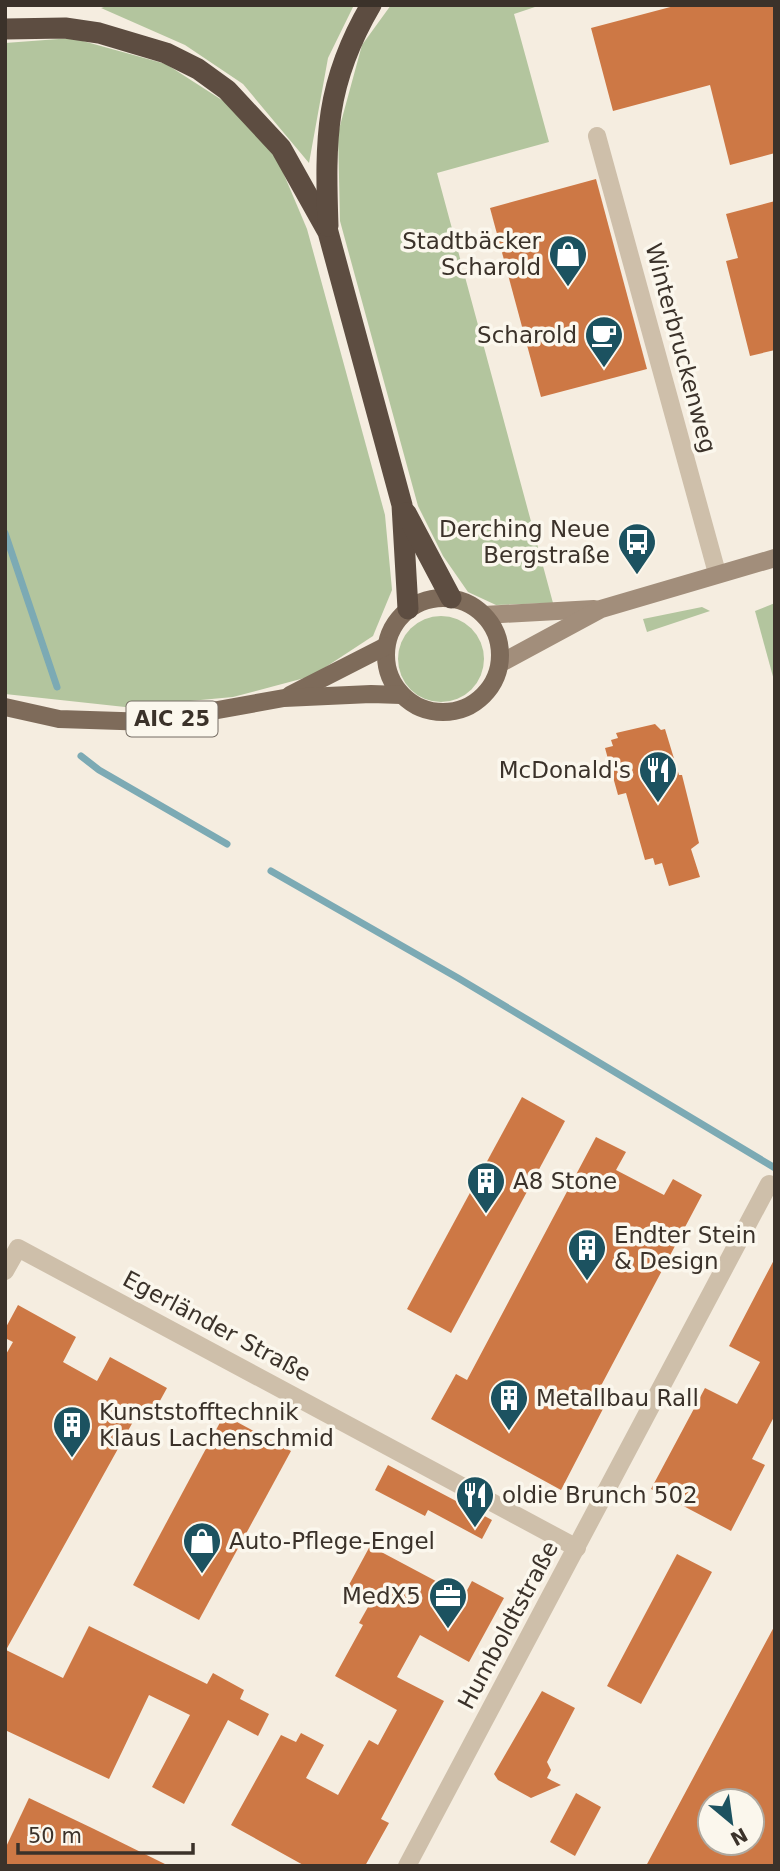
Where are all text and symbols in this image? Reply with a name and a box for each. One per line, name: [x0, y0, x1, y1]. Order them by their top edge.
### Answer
place label: Stadtbäcker Scharold: [402, 228, 542, 280]
shop icon: Stadtbäcker Scharold: [547, 233, 589, 288]
street label: Winterbruckenweg: [641, 240, 721, 456]
cafe icon: Scharold: [583, 314, 625, 369]
place label: Scharold: [477, 322, 577, 348]
place label: Derching Neue Bergstraße: [439, 516, 610, 568]
bus stop icon: Derching Neue Bergstraße: [616, 521, 658, 576]
road number: AIC 25: [127, 702, 218, 736]
restaurant icon: McDonald's: [637, 749, 679, 804]
place label: McDonald's: [499, 757, 631, 783]
building icon: A8 Stone: [465, 1160, 507, 1215]
place label: A8 Stone: [513, 1168, 617, 1194]
place label: Endter Stein & Design: [614, 1222, 756, 1274]
building icon: Endter Stein & Design: [566, 1227, 608, 1282]
street label: Egerländer Straße: [119, 1265, 315, 1387]
building icon: Metallbau Rall: [488, 1377, 530, 1432]
place label: Metallbau Rall: [536, 1385, 699, 1411]
place label: Kunststofftechnik Klaus Lachenschmid: [99, 1399, 334, 1451]
building icon: Kunststofftechnik Klaus Lachenschmid: [51, 1404, 93, 1459]
restaurant icon: oldie Brunch 502: [454, 1474, 496, 1529]
place label: oldie Brunch 502: [502, 1482, 698, 1508]
shop icon: Auto-Pflege-Engel: [181, 1520, 223, 1575]
place label: Auto-Pflege-Engel: [229, 1528, 435, 1554]
street label: Humboldtstraße: [453, 1537, 563, 1713]
office icon: MedX5: [427, 1575, 469, 1630]
place label: MedX5: [342, 1583, 421, 1609]
north arrow: [696, 1787, 766, 1857]
scale bar: [18, 1812, 192, 1856]
text: N: [727, 1823, 752, 1850]
text: 50 m: [28, 1824, 82, 1848]

